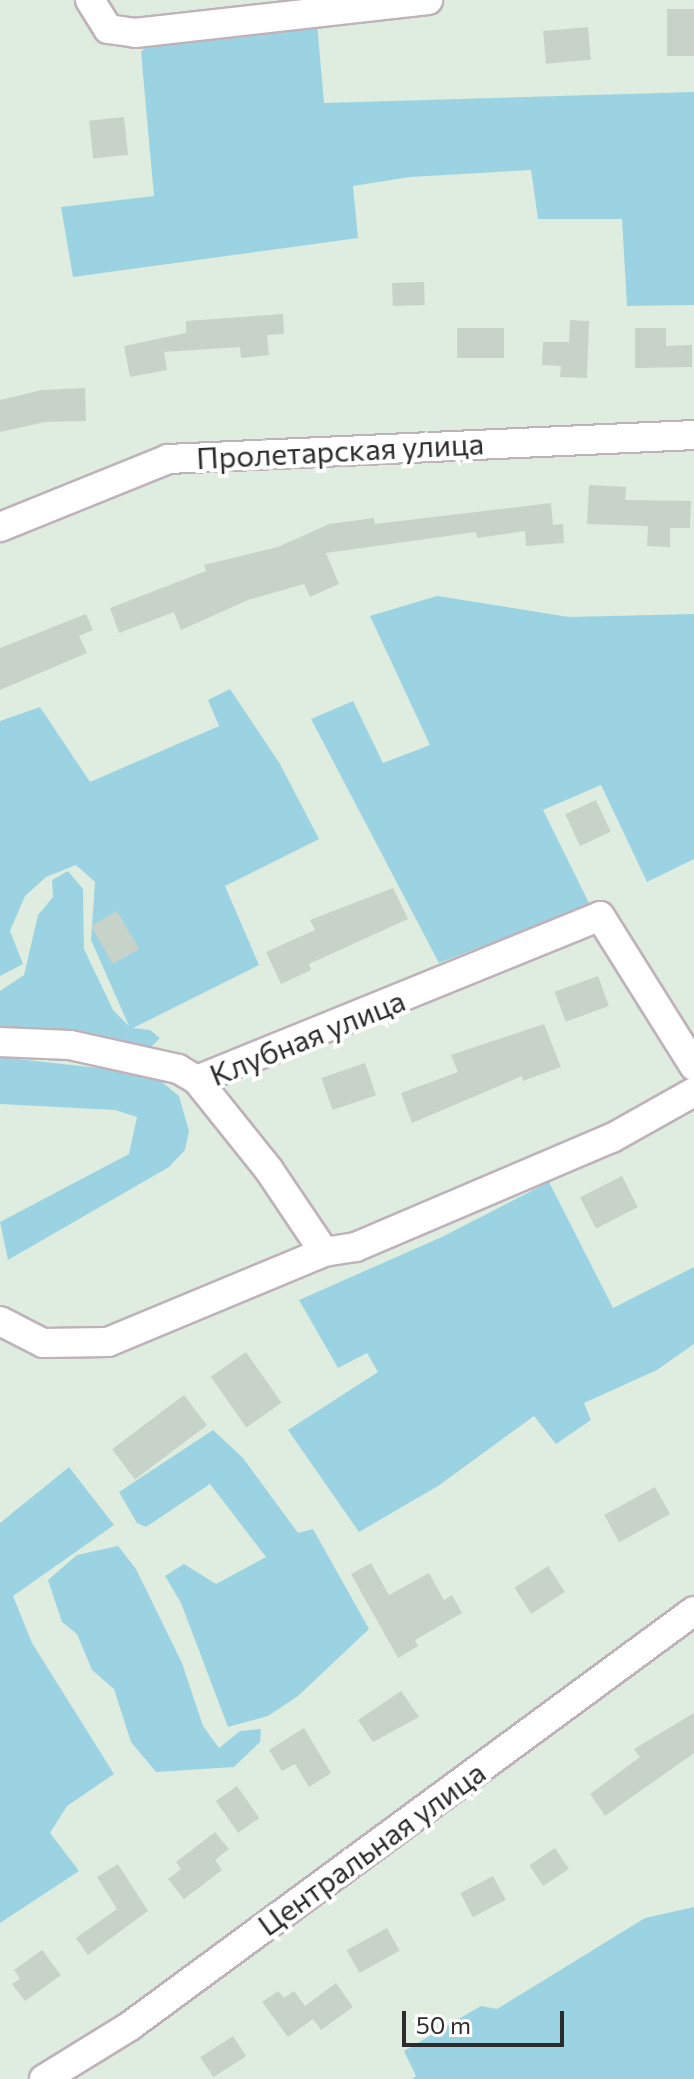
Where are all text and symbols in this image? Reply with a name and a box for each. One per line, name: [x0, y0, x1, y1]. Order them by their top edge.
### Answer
street label: Пролетарская улица: [195, 424, 485, 476]
street label: Клубная улица: [204, 981, 410, 1093]
street label: Центральная улица: [250, 1753, 492, 1943]
scale bar: [406, 1995, 568, 2045]
text: 50 m: [416, 2010, 471, 2039]

